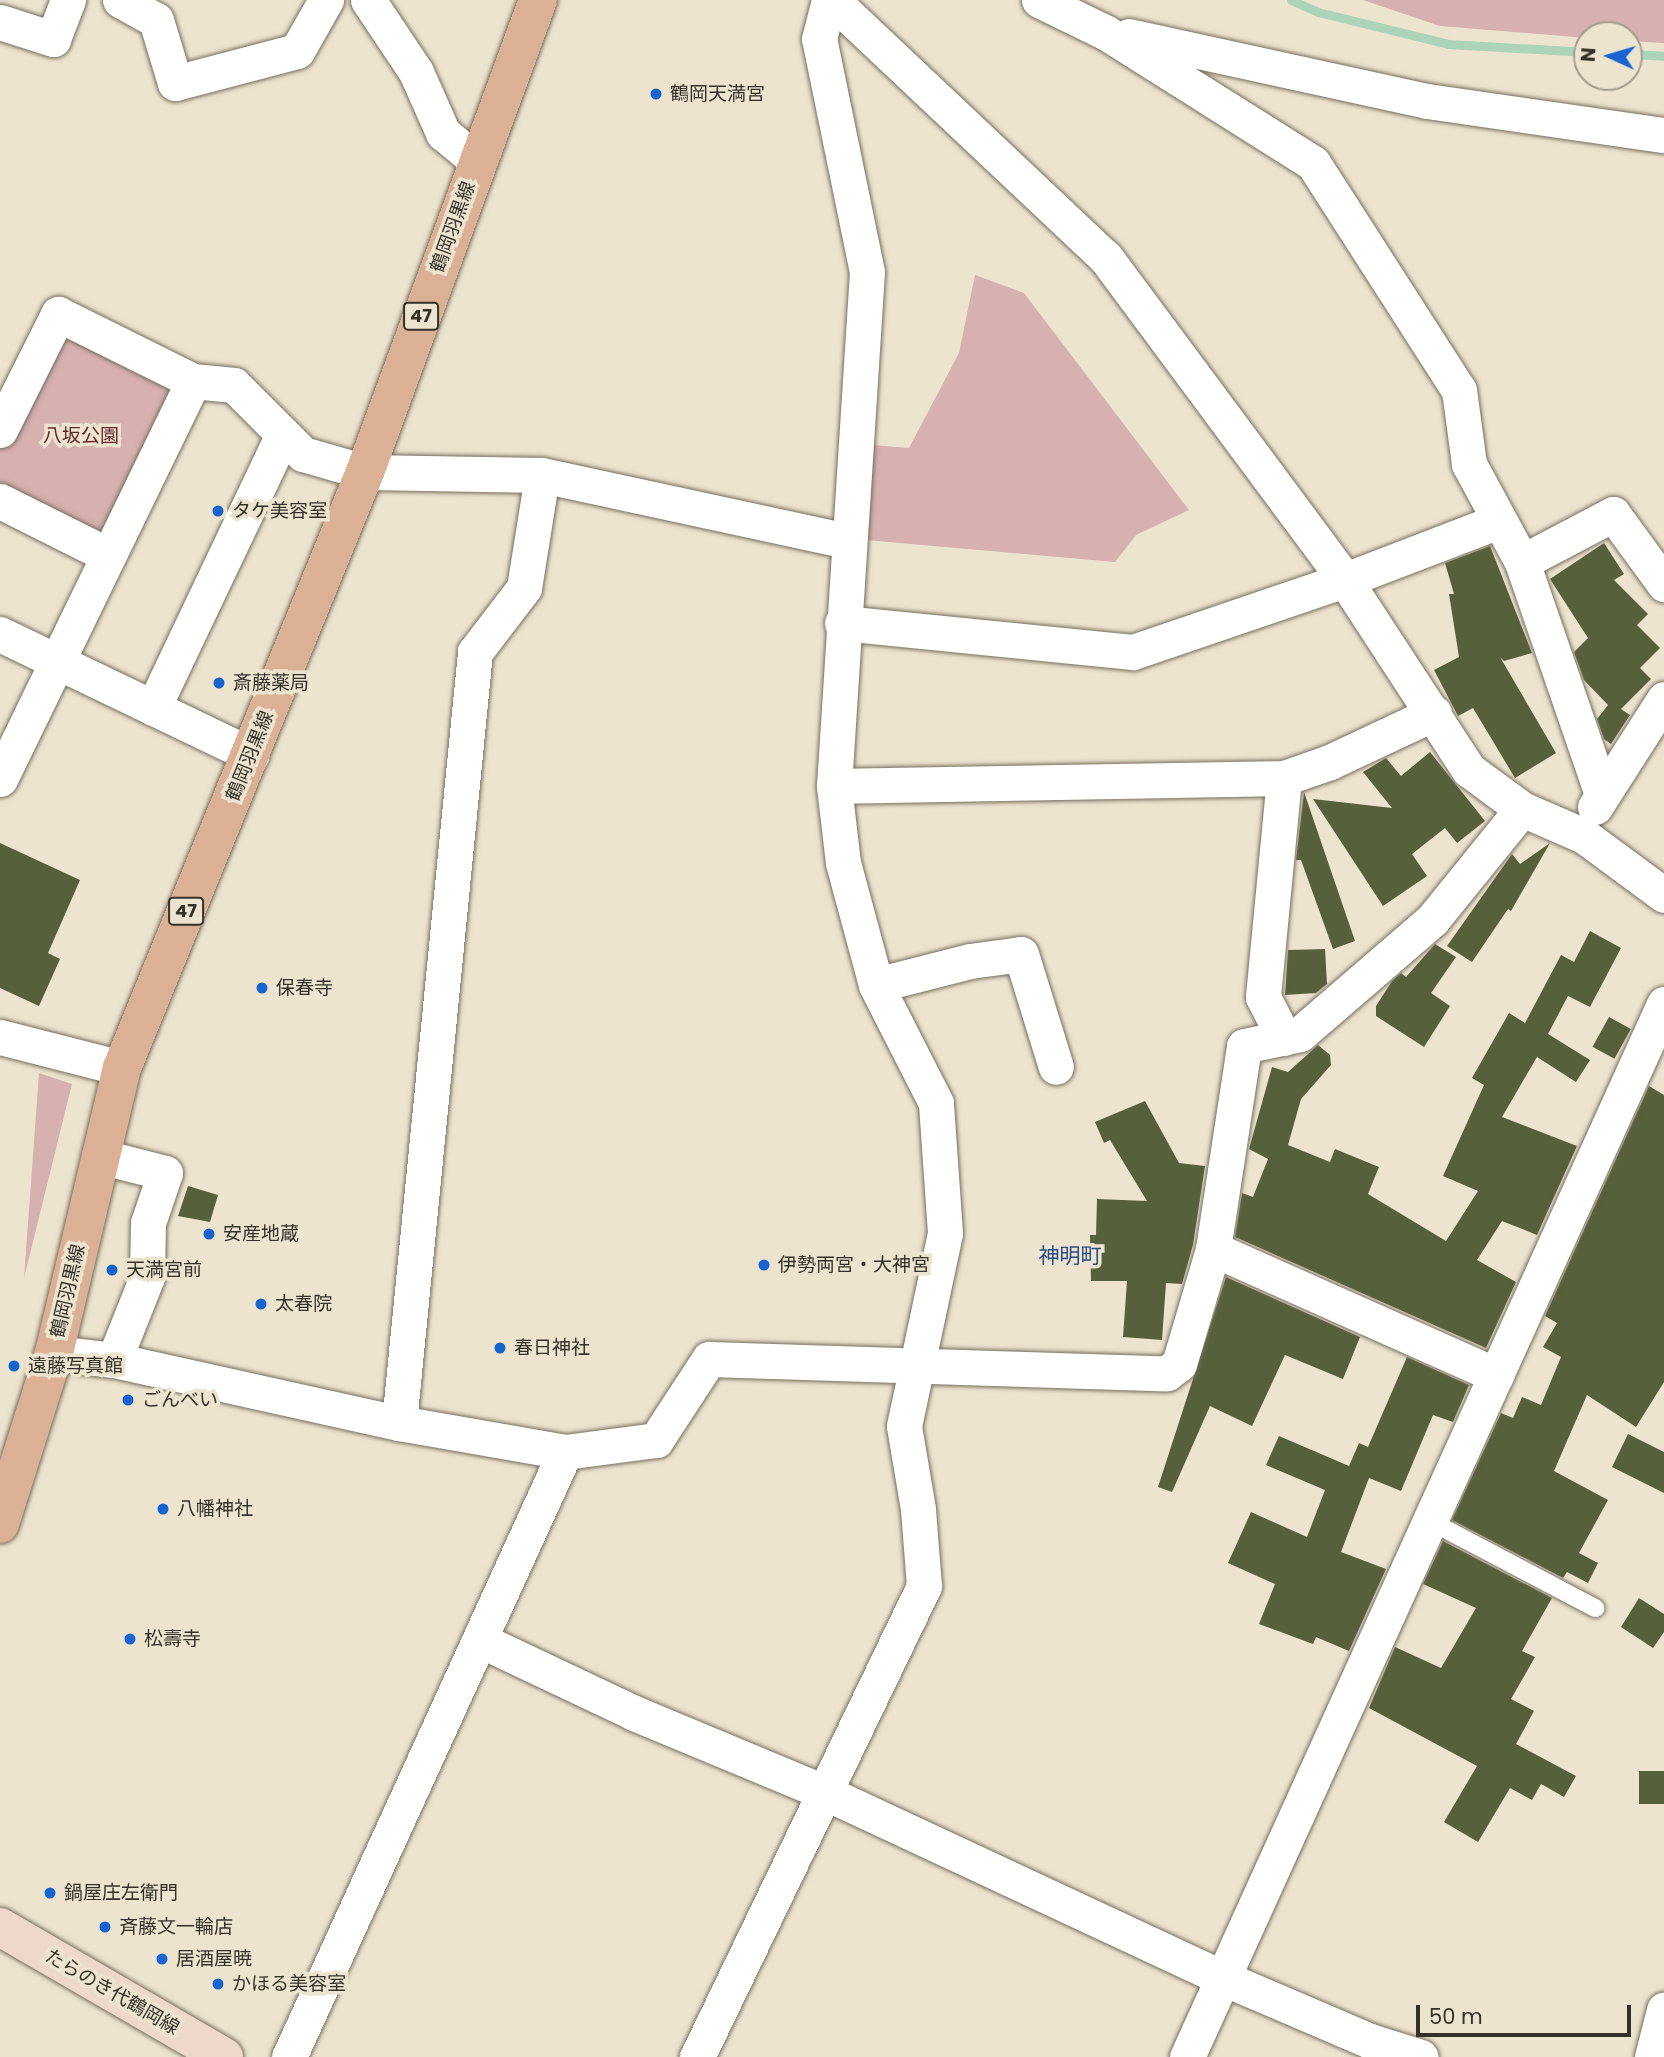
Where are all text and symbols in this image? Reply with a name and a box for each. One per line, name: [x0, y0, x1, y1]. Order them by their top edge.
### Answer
north arrow: [1573, 21, 1643, 91]
text: N: [1575, 47, 1603, 63]
place label: 鶴岡天満宮: [670, 83, 765, 105]
marker: 鶴岡天満宮: [648, 86, 664, 102]
street label: 鶴岡羽黒線: [426, 178, 480, 276]
road number: 47: [402, 302, 440, 330]
park label: 八坂公園: [43, 425, 119, 447]
place label: タケ美容室: [232, 500, 327, 522]
marker: タケ美容室: [210, 503, 226, 519]
place label: 斎藤薬局: [233, 672, 309, 694]
marker: 斎藤薬局: [211, 675, 227, 691]
street label: 鶴岡羽黒線: [222, 708, 278, 804]
road number: 47: [167, 896, 205, 926]
place label: 保春寺: [276, 977, 333, 999]
marker: 保春寺: [254, 980, 270, 996]
place label: 安産地蔵: [223, 1223, 299, 1245]
marker: 安産地蔵: [201, 1226, 217, 1242]
street label: 鶴岡羽黒線: [46, 1242, 90, 1340]
district label: 神明町: [1039, 1243, 1101, 1269]
place label: 伊勢両宮・大神宮: [778, 1254, 930, 1276]
marker: 伊勢両宮・大神宮: [756, 1257, 772, 1273]
place label: 天満宮前: [126, 1259, 202, 1281]
marker: 天満宮前: [104, 1262, 120, 1278]
place label: 太春院: [275, 1293, 332, 1315]
marker: 太春院: [253, 1296, 269, 1312]
place label: 春日神社: [514, 1337, 590, 1359]
marker: 春日神社: [492, 1340, 508, 1356]
place label: 遠藤写真館: [28, 1355, 123, 1377]
marker: 遠藤写真館: [6, 1358, 22, 1374]
place label: ごんべい: [142, 1389, 218, 1411]
marker: ごんべい: [120, 1392, 136, 1408]
place label: 八幡神社: [177, 1498, 253, 1520]
marker: 八幡神社: [155, 1501, 171, 1517]
place label: 松壽寺: [144, 1628, 201, 1650]
marker: 松壽寺: [122, 1631, 138, 1647]
place label: 鍋屋庄左衛門: [64, 1882, 178, 1904]
marker: 鍋屋庄左衛門: [42, 1885, 58, 1901]
place label: 斉藤文一輪店: [119, 1916, 233, 1938]
marker: 斉藤文一輪店: [97, 1919, 113, 1935]
street label: たらのき代鶴岡線: [40, 1944, 184, 2040]
place label: 居酒屋暁: [176, 1948, 252, 1970]
marker: 居酒屋暁: [154, 1951, 170, 1967]
place label: かほる美容室: [232, 1973, 346, 1995]
marker: かほる美容室: [210, 1976, 226, 1992]
scale bar: [1419, 1990, 1634, 2034]
text: 50 m: [1429, 2002, 1483, 2031]

